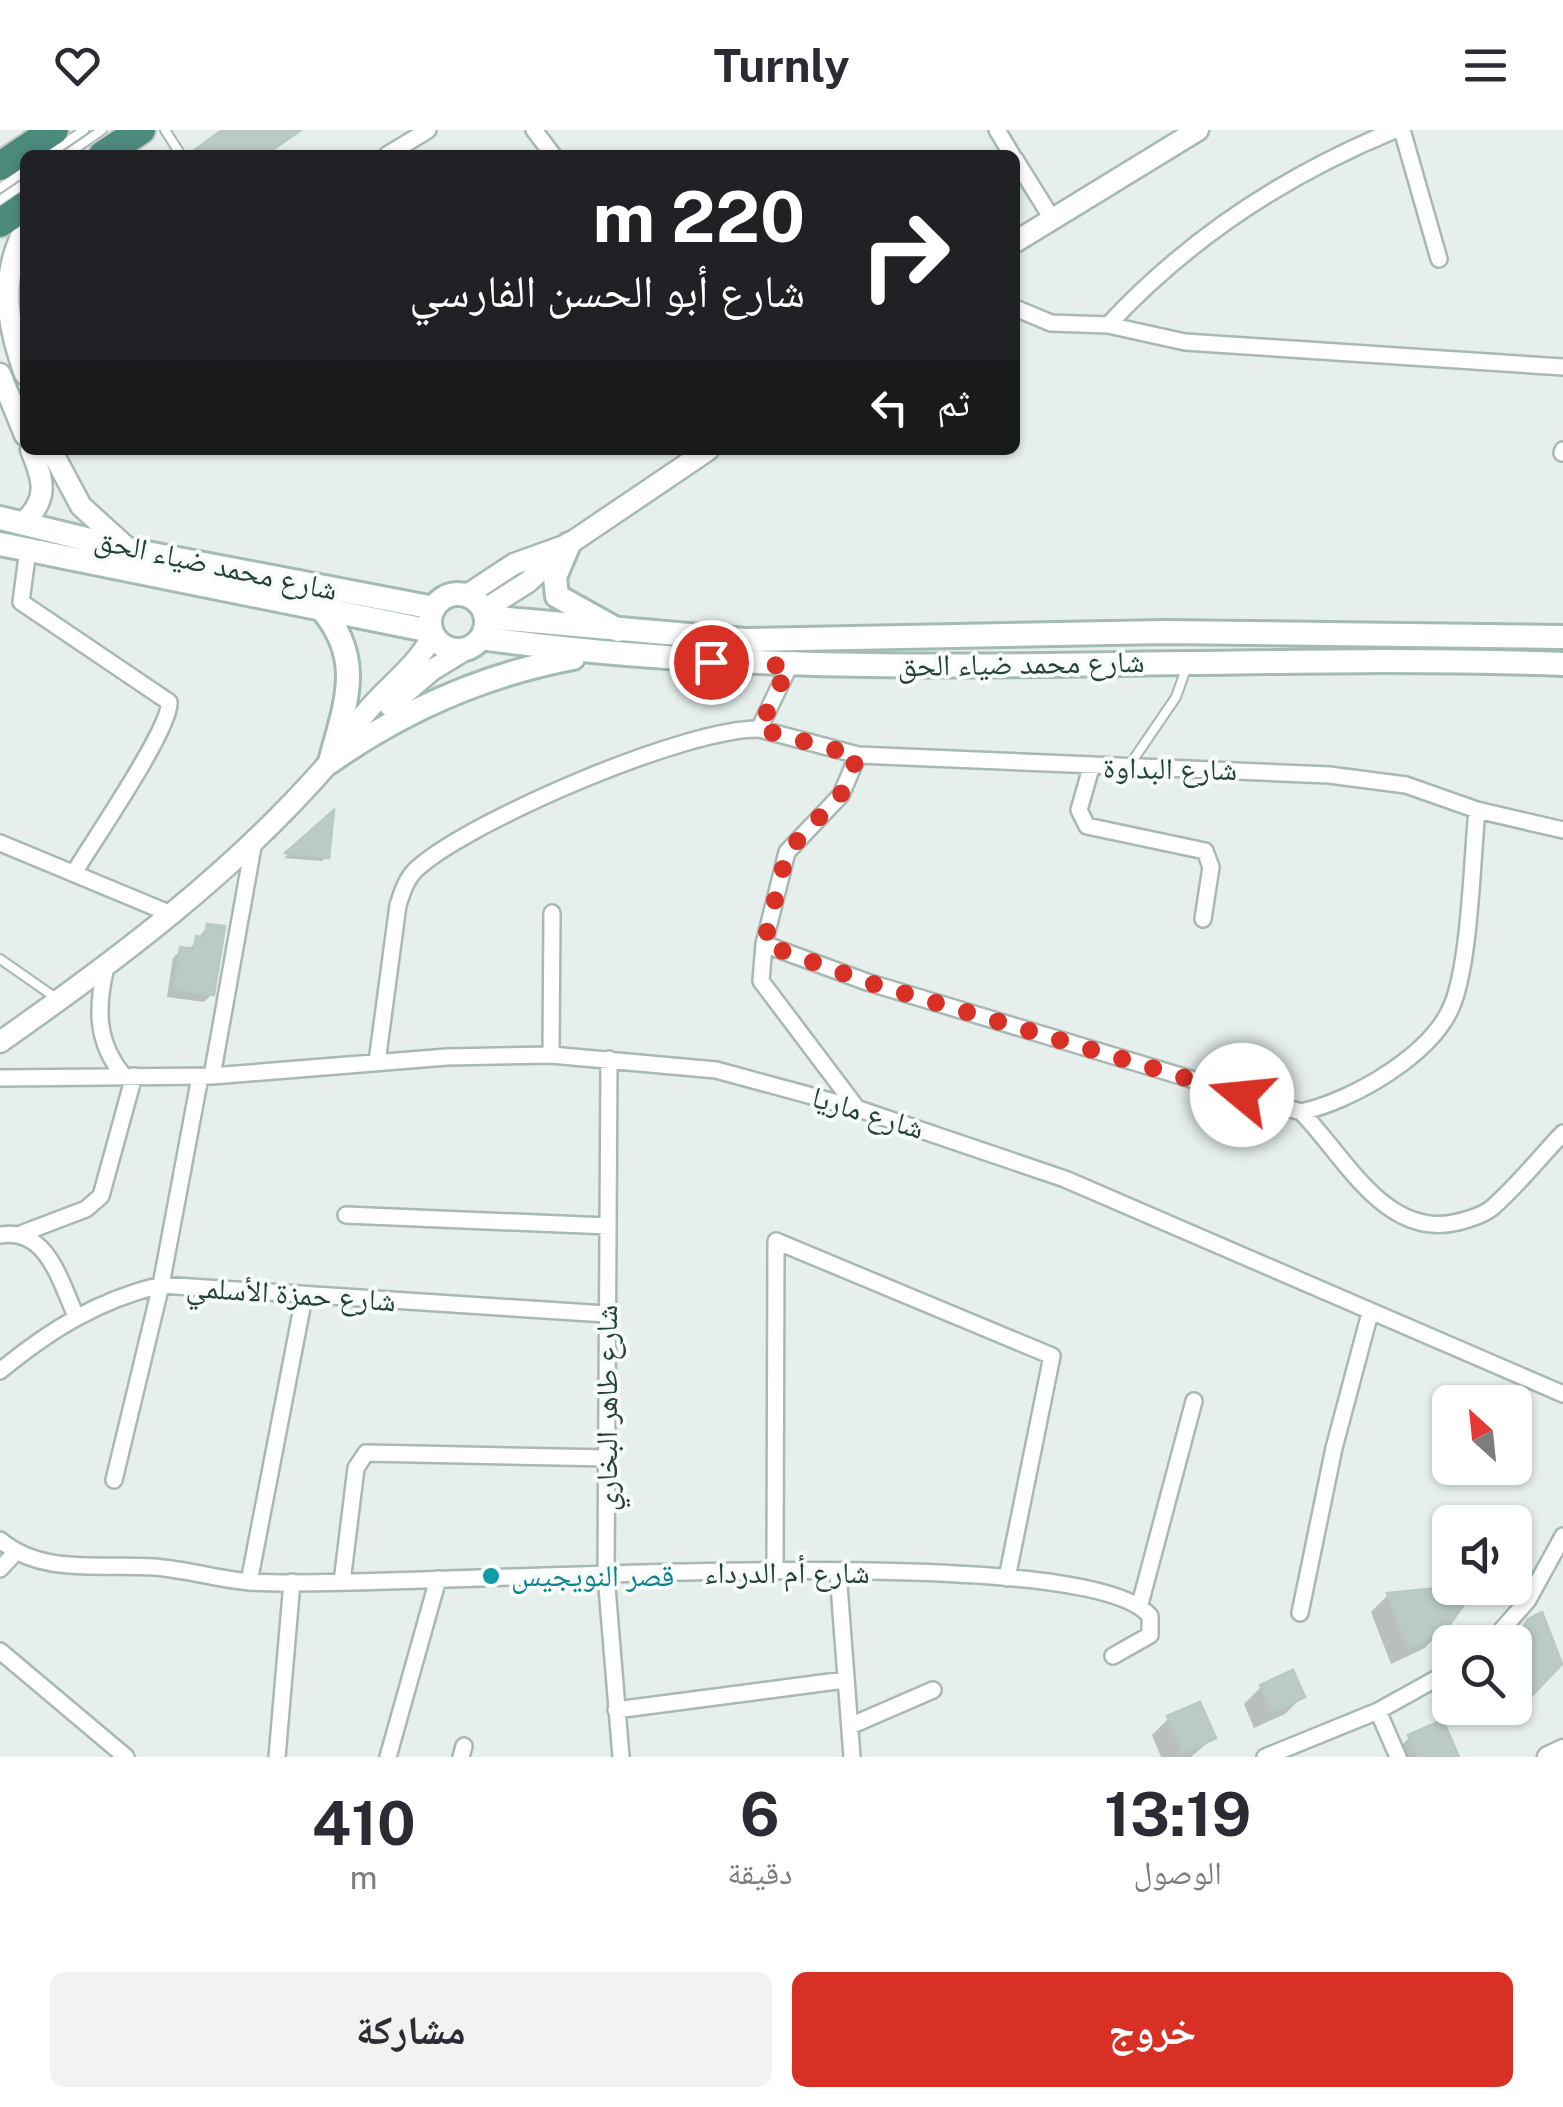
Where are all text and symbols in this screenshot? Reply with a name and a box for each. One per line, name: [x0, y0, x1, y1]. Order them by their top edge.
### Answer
icon: heart: [50, 38, 105, 93]
icon: menu: [1458, 38, 1513, 93]
text: Turnly: [713, 39, 850, 92]
text: 220 m: [593, 175, 805, 258]
icon: right: [840, 190, 970, 320]
text: شارع أبو الحسن الفارسي: [409, 264, 805, 317]
icon: left: [862, 380, 917, 435]
text: ثم: [937, 380, 970, 425]
street label: شارع محمد ضياء الحق: [91, 521, 341, 609]
pin: [669, 620, 754, 705]
icon: arrive: [684, 635, 739, 690]
street label: شارع محمد ضياء الحق: [897, 643, 1145, 685]
street label: شارع البداوة: [1103, 749, 1237, 789]
position arrow: [1190, 1043, 1294, 1147]
street label: شارع ماريا: [807, 1078, 929, 1148]
street label: شارع حمزة الأسلمي: [184, 1268, 397, 1325]
street label: شارع طاهر البخاري: [588, 1305, 631, 1511]
north arrow: [1432, 1385, 1532, 1485]
map controls: [1432, 1385, 1532, 1725]
button: sound: [1432, 1505, 1532, 1605]
street label: شارع أم الدرداء: [704, 1554, 870, 1592]
place label: قصر النويجيس: [511, 1557, 674, 1594]
marker: قصر النويجيس: [480, 1565, 502, 1587]
button: search: [1432, 1625, 1532, 1725]
text: 6: [740, 1779, 780, 1850]
text: 13:19: [1104, 1779, 1251, 1850]
text: 410: [312, 1788, 416, 1859]
text: دقيقة: [727, 1854, 792, 1891]
text: الوصول: [1133, 1854, 1222, 1891]
text: m: [350, 1859, 378, 1896]
button: مشاركة: [50, 1972, 772, 2087]
button: خروج: [792, 1972, 1513, 2087]

